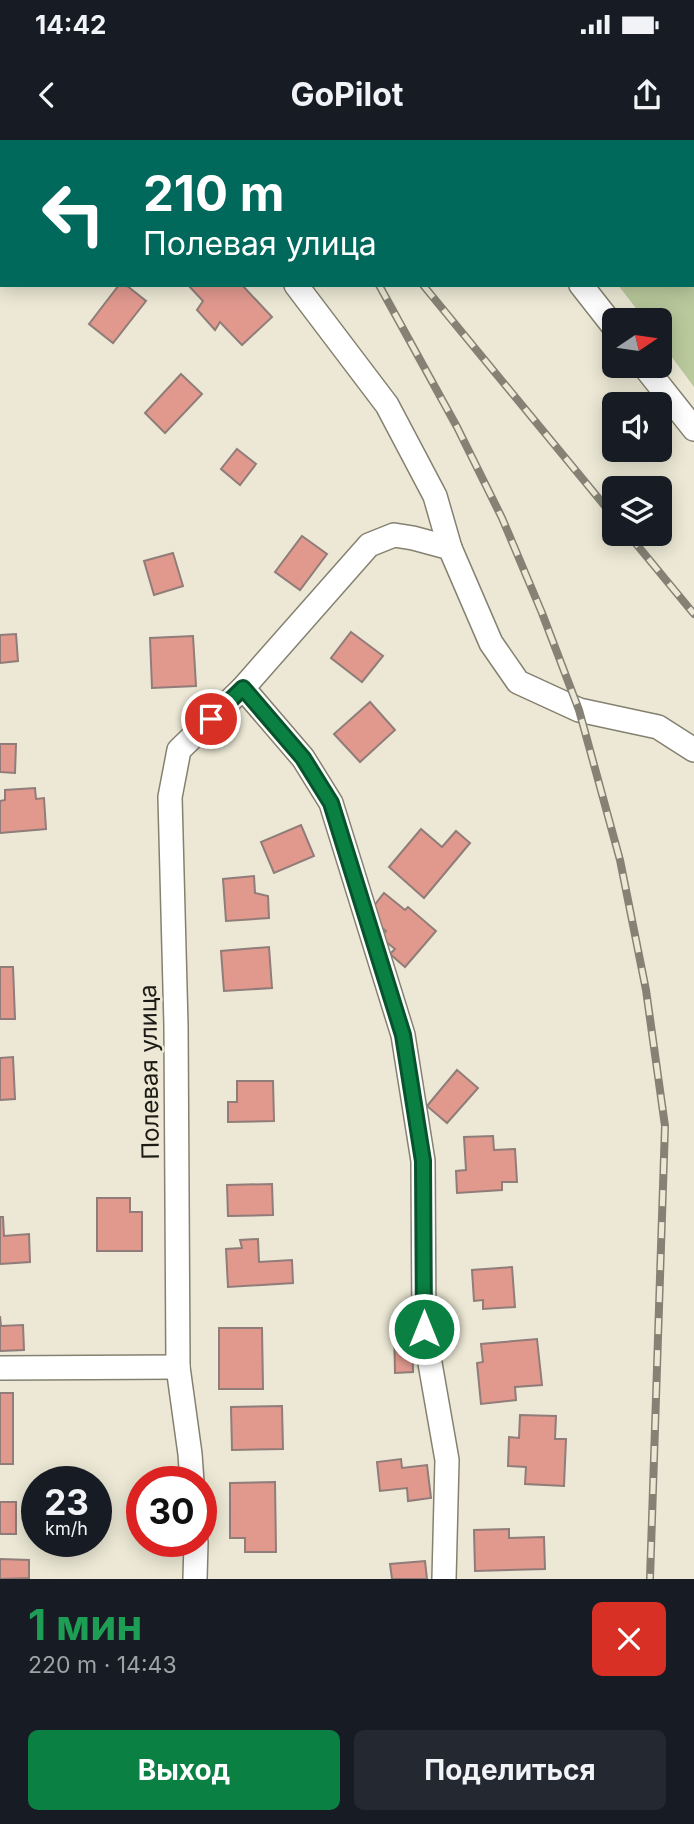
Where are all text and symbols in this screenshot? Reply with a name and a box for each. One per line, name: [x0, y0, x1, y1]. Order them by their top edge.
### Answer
text: 14:42: [35, 9, 106, 40]
text: GoPilot: [290, 75, 404, 114]
icon: back: [28, 76, 66, 114]
icon: share: [628, 76, 666, 114]
text: 210 m: [143, 164, 284, 223]
icon: left: [28, 168, 119, 259]
text: Полевая улица: [143, 224, 377, 263]
north arrow: [602, 308, 672, 378]
map controls: [602, 308, 672, 546]
button: sound: [602, 392, 672, 462]
button: layers: [602, 476, 672, 546]
pin: [181, 689, 241, 749]
icon: arrive: [192, 700, 230, 738]
street label: Полевая улица: [133, 984, 165, 1160]
position arrow: [387, 1292, 461, 1366]
speed limit sign: 30: [126, 1466, 217, 1557]
text: 23: [44, 1481, 89, 1523]
text: km/h: [45, 1518, 88, 1539]
text: 1 мин: [28, 1599, 142, 1650]
button: close: [592, 1602, 666, 1676]
text: 220 m · 14:43: [28, 1651, 177, 1679]
button: Выход: [28, 1730, 340, 1810]
button: Поделиться: [354, 1730, 666, 1810]

